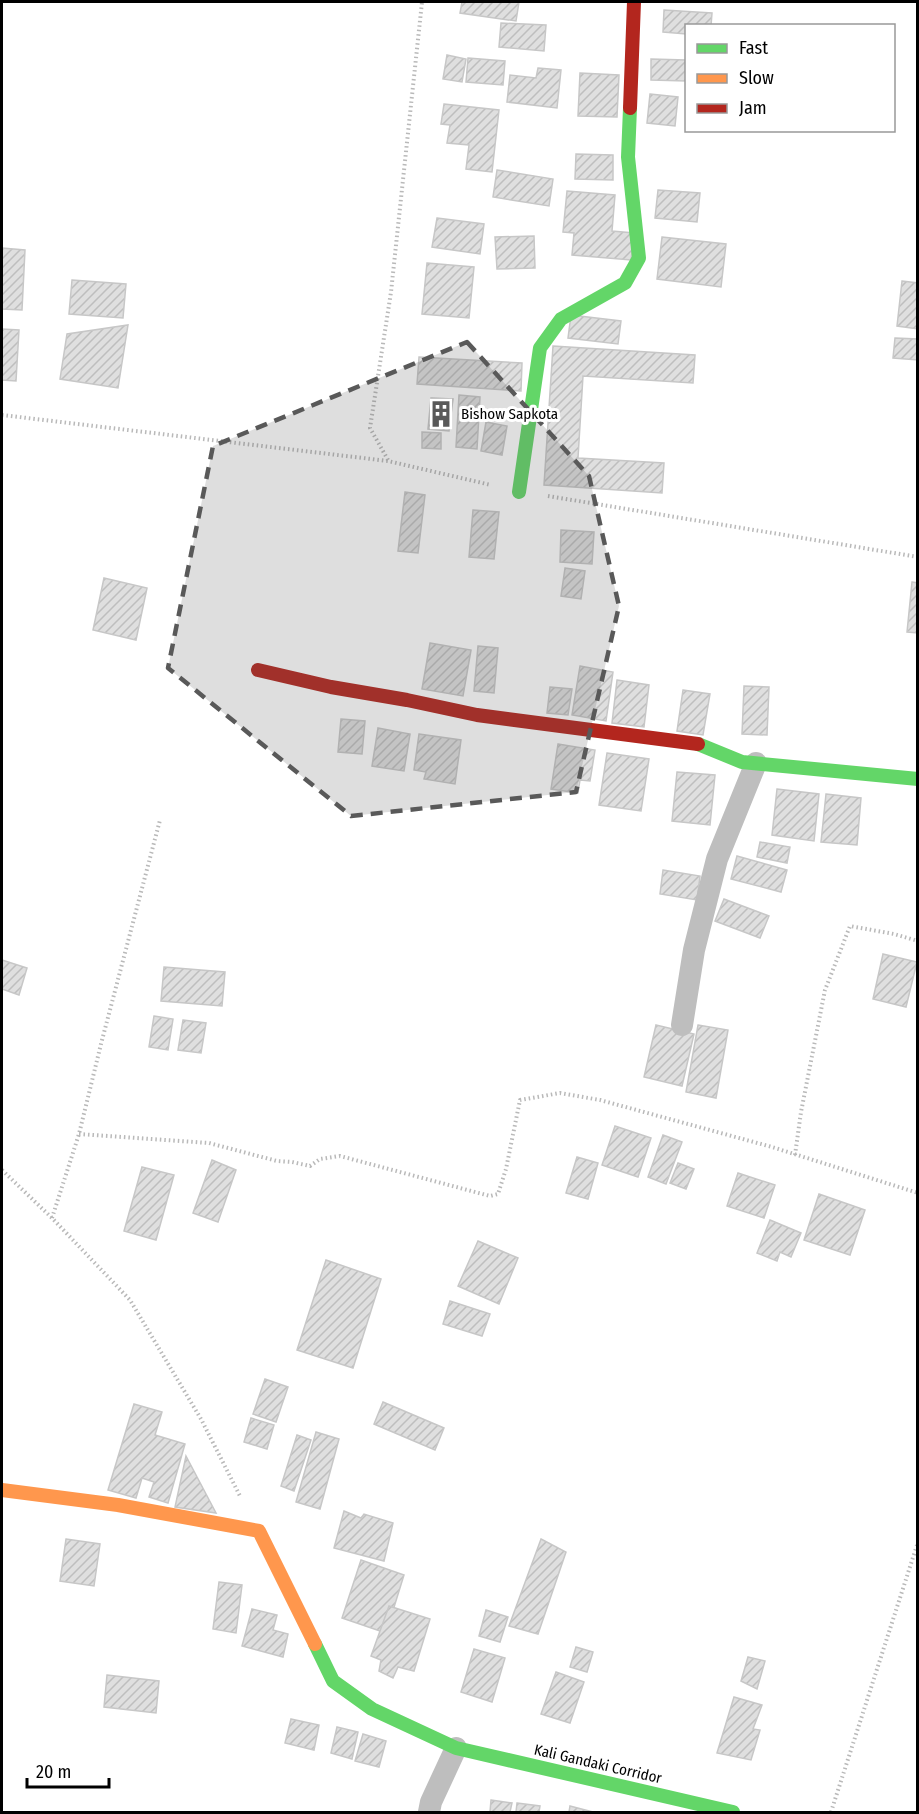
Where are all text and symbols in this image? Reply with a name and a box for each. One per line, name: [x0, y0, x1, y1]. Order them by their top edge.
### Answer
legend: [685, 24, 895, 132]
text: Fast: [739, 37, 768, 59]
text: Slow: [739, 67, 774, 89]
text: Jam: [739, 97, 767, 119]
building icon: Bishow Sapkota: [426, 399, 456, 429]
place label: Bishow Sapkota: [461, 405, 558, 423]
street label: Kali Gandaki Corridor: [532, 1741, 664, 1788]
scale bar: [27, 1751, 110, 1789]
text: 20 m: [36, 1761, 71, 1783]

